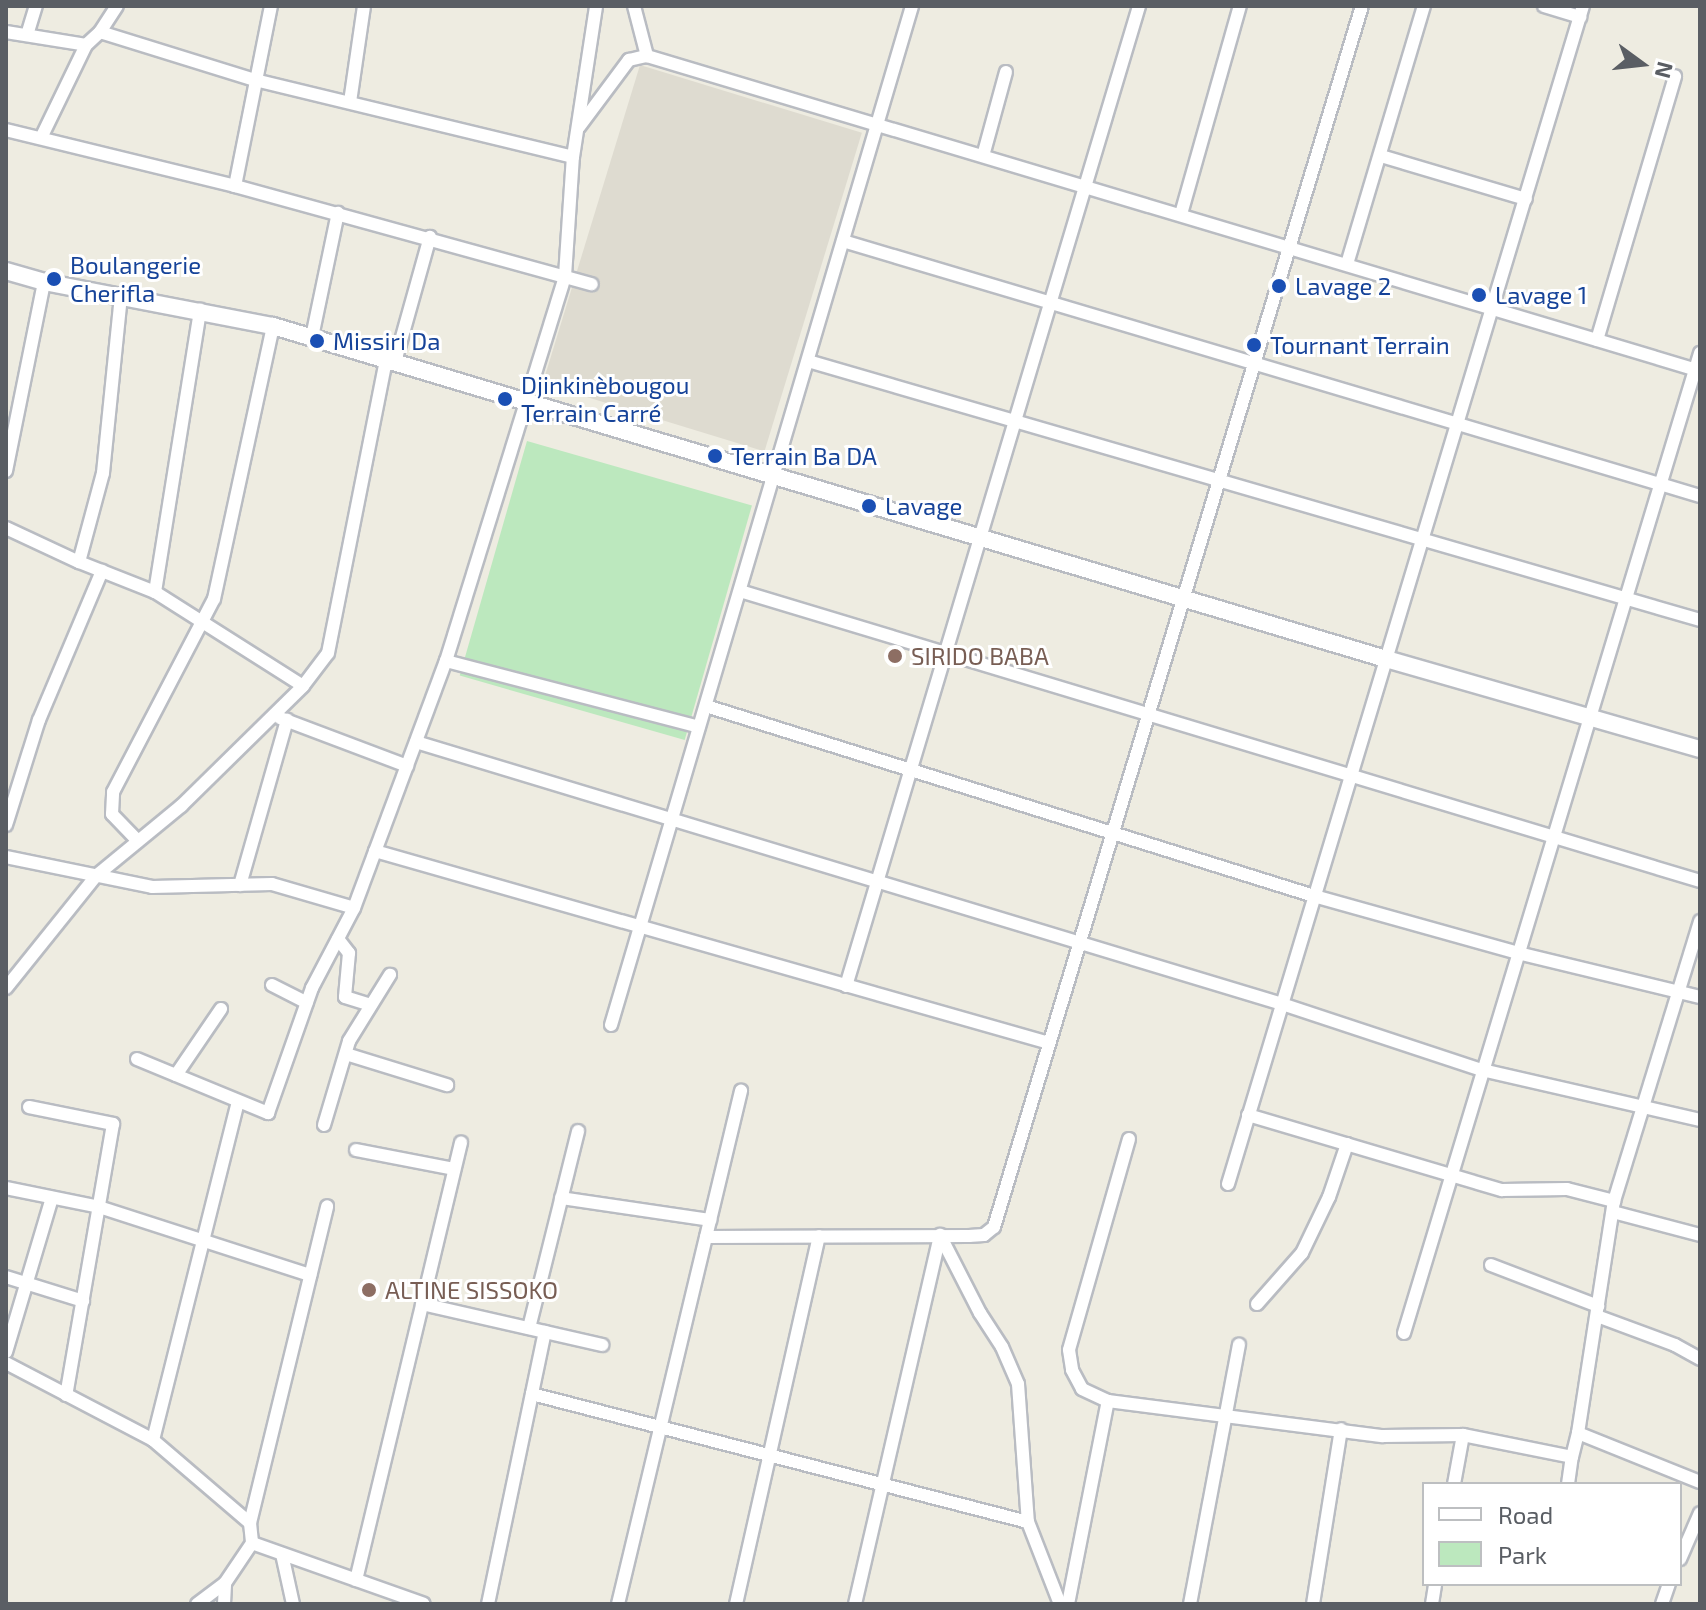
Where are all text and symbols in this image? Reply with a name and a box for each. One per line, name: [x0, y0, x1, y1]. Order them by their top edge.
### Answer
north arrow: [1602, 24, 1682, 104]
text: N: [1651, 59, 1680, 81]
place label: Boulangerie Cherifla: [70, 251, 201, 307]
marker: Boulangerie Cherifla: [45, 270, 63, 288]
place label: Lavage 2: [1295, 272, 1391, 300]
marker: Lavage 2: [1270, 277, 1288, 295]
place label: Lavage 1: [1495, 281, 1587, 309]
marker: Lavage 1: [1470, 286, 1488, 304]
place label: Missiri Da: [333, 327, 440, 355]
place label: Tournant Terrain: [1270, 331, 1450, 359]
marker: Missiri Da: [308, 332, 326, 350]
marker: Tournant Terrain: [1245, 336, 1263, 354]
place label: Djinkinèbougou Terrain Carré: [521, 371, 689, 427]
marker: Djinkinèbougou Terrain Carré: [496, 390, 514, 408]
place label: Terrain Ba DA: [731, 442, 877, 470]
marker: Terrain Ba DA: [706, 447, 724, 465]
place label: Lavage: [885, 492, 962, 520]
marker: Lavage: [860, 497, 878, 515]
place label: SIRIDO BABA: [911, 642, 1049, 670]
marker: SIRIDO BABA: [886, 647, 904, 665]
place label: ALTINE SISSOKO: [385, 1276, 558, 1304]
marker: ALTINE SISSOKO: [360, 1281, 378, 1299]
legend: [1422, 1482, 1682, 1586]
text: Road: [1498, 1500, 1553, 1529]
text: Park: [1498, 1540, 1547, 1569]

